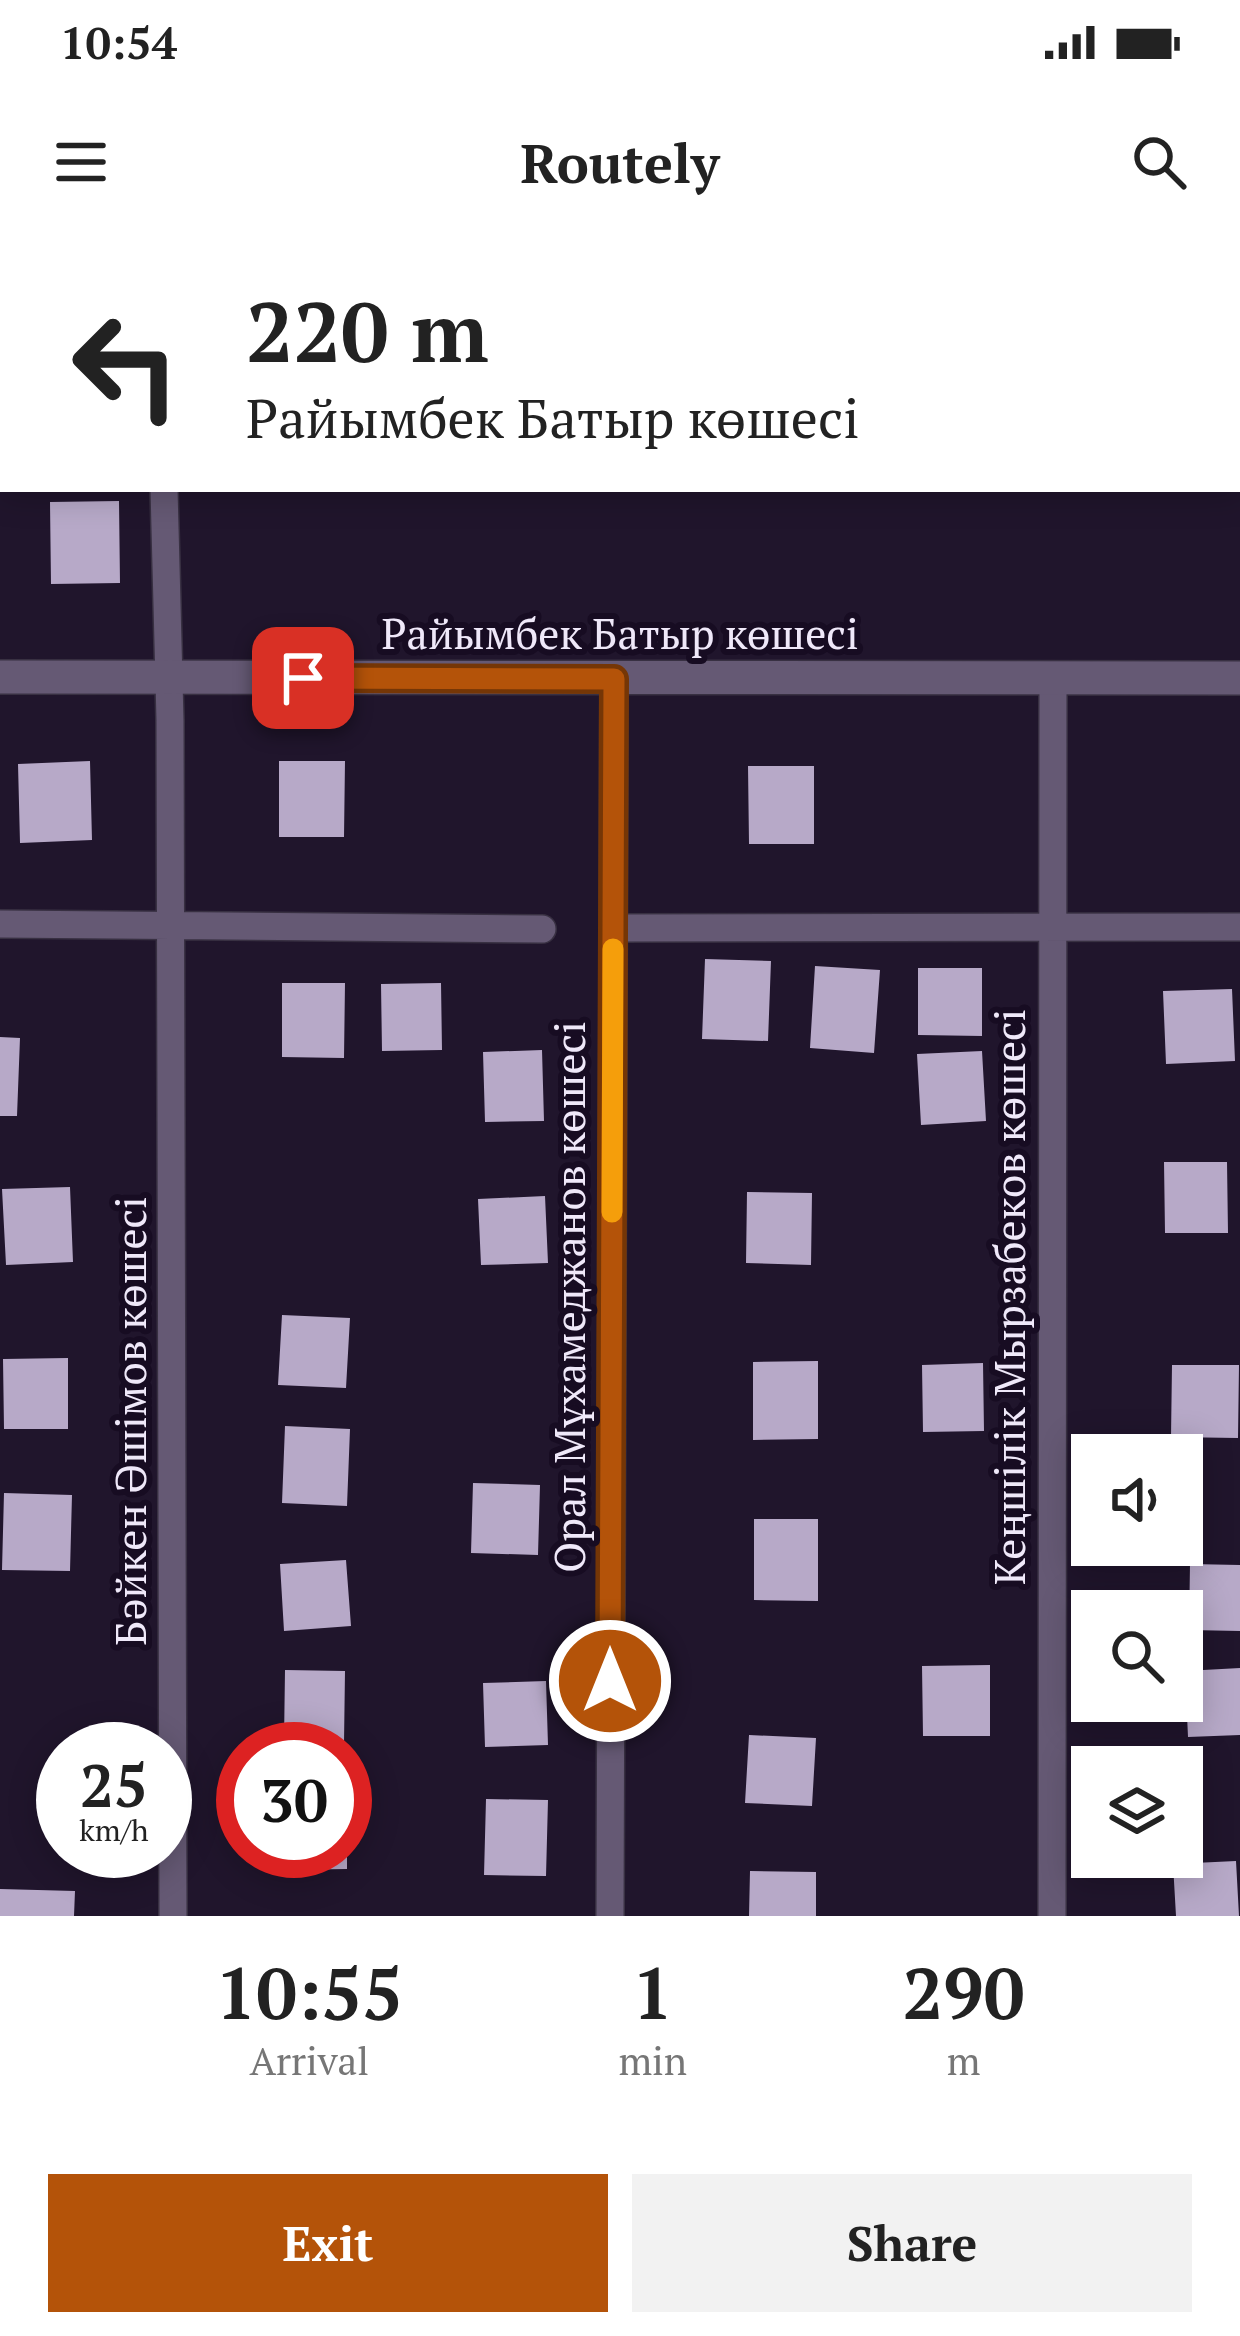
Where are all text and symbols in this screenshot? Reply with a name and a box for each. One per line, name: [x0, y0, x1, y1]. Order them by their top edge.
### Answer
text: 10:54: [60, 12, 177, 72]
text: Routely: [521, 127, 720, 198]
icon: menu: [48, 129, 114, 195]
icon: search: [1126, 129, 1192, 195]
text: 220 m: [246, 275, 489, 386]
icon: left: [48, 288, 204, 444]
text: Райымбек Батыр көшесі: [246, 382, 859, 453]
street label: Райымбек Батыр көшесі: [381, 605, 859, 661]
pin: [252, 627, 354, 729]
icon: arrive: [270, 645, 336, 711]
street label: Кеңшілік Мырзабеков көшесі: [981, 1009, 1037, 1585]
street label: Орал Мұхамеджанов көшесі: [541, 1021, 597, 1573]
street label: Бәйкен Әшімов көшесі: [102, 1196, 158, 1646]
map controls: [1071, 1434, 1203, 1878]
button: sound: [1071, 1434, 1203, 1566]
button: search: [1071, 1590, 1203, 1722]
position arrow: [547, 1618, 673, 1744]
speed limit sign: 30: [216, 1722, 372, 1878]
text: 25: [80, 1745, 148, 1824]
button: layers: [1071, 1746, 1203, 1878]
text: km/h: [79, 1810, 149, 1850]
text: 10:55: [215, 1944, 403, 2040]
text: 1: [632, 1944, 673, 2040]
text: 290: [902, 1944, 1024, 2040]
text: Arrival: [249, 2034, 369, 2086]
text: min: [618, 2034, 687, 2086]
text: m: [947, 2034, 980, 2086]
button: Exit: [48, 2174, 608, 2312]
button: Share: [632, 2174, 1192, 2312]

